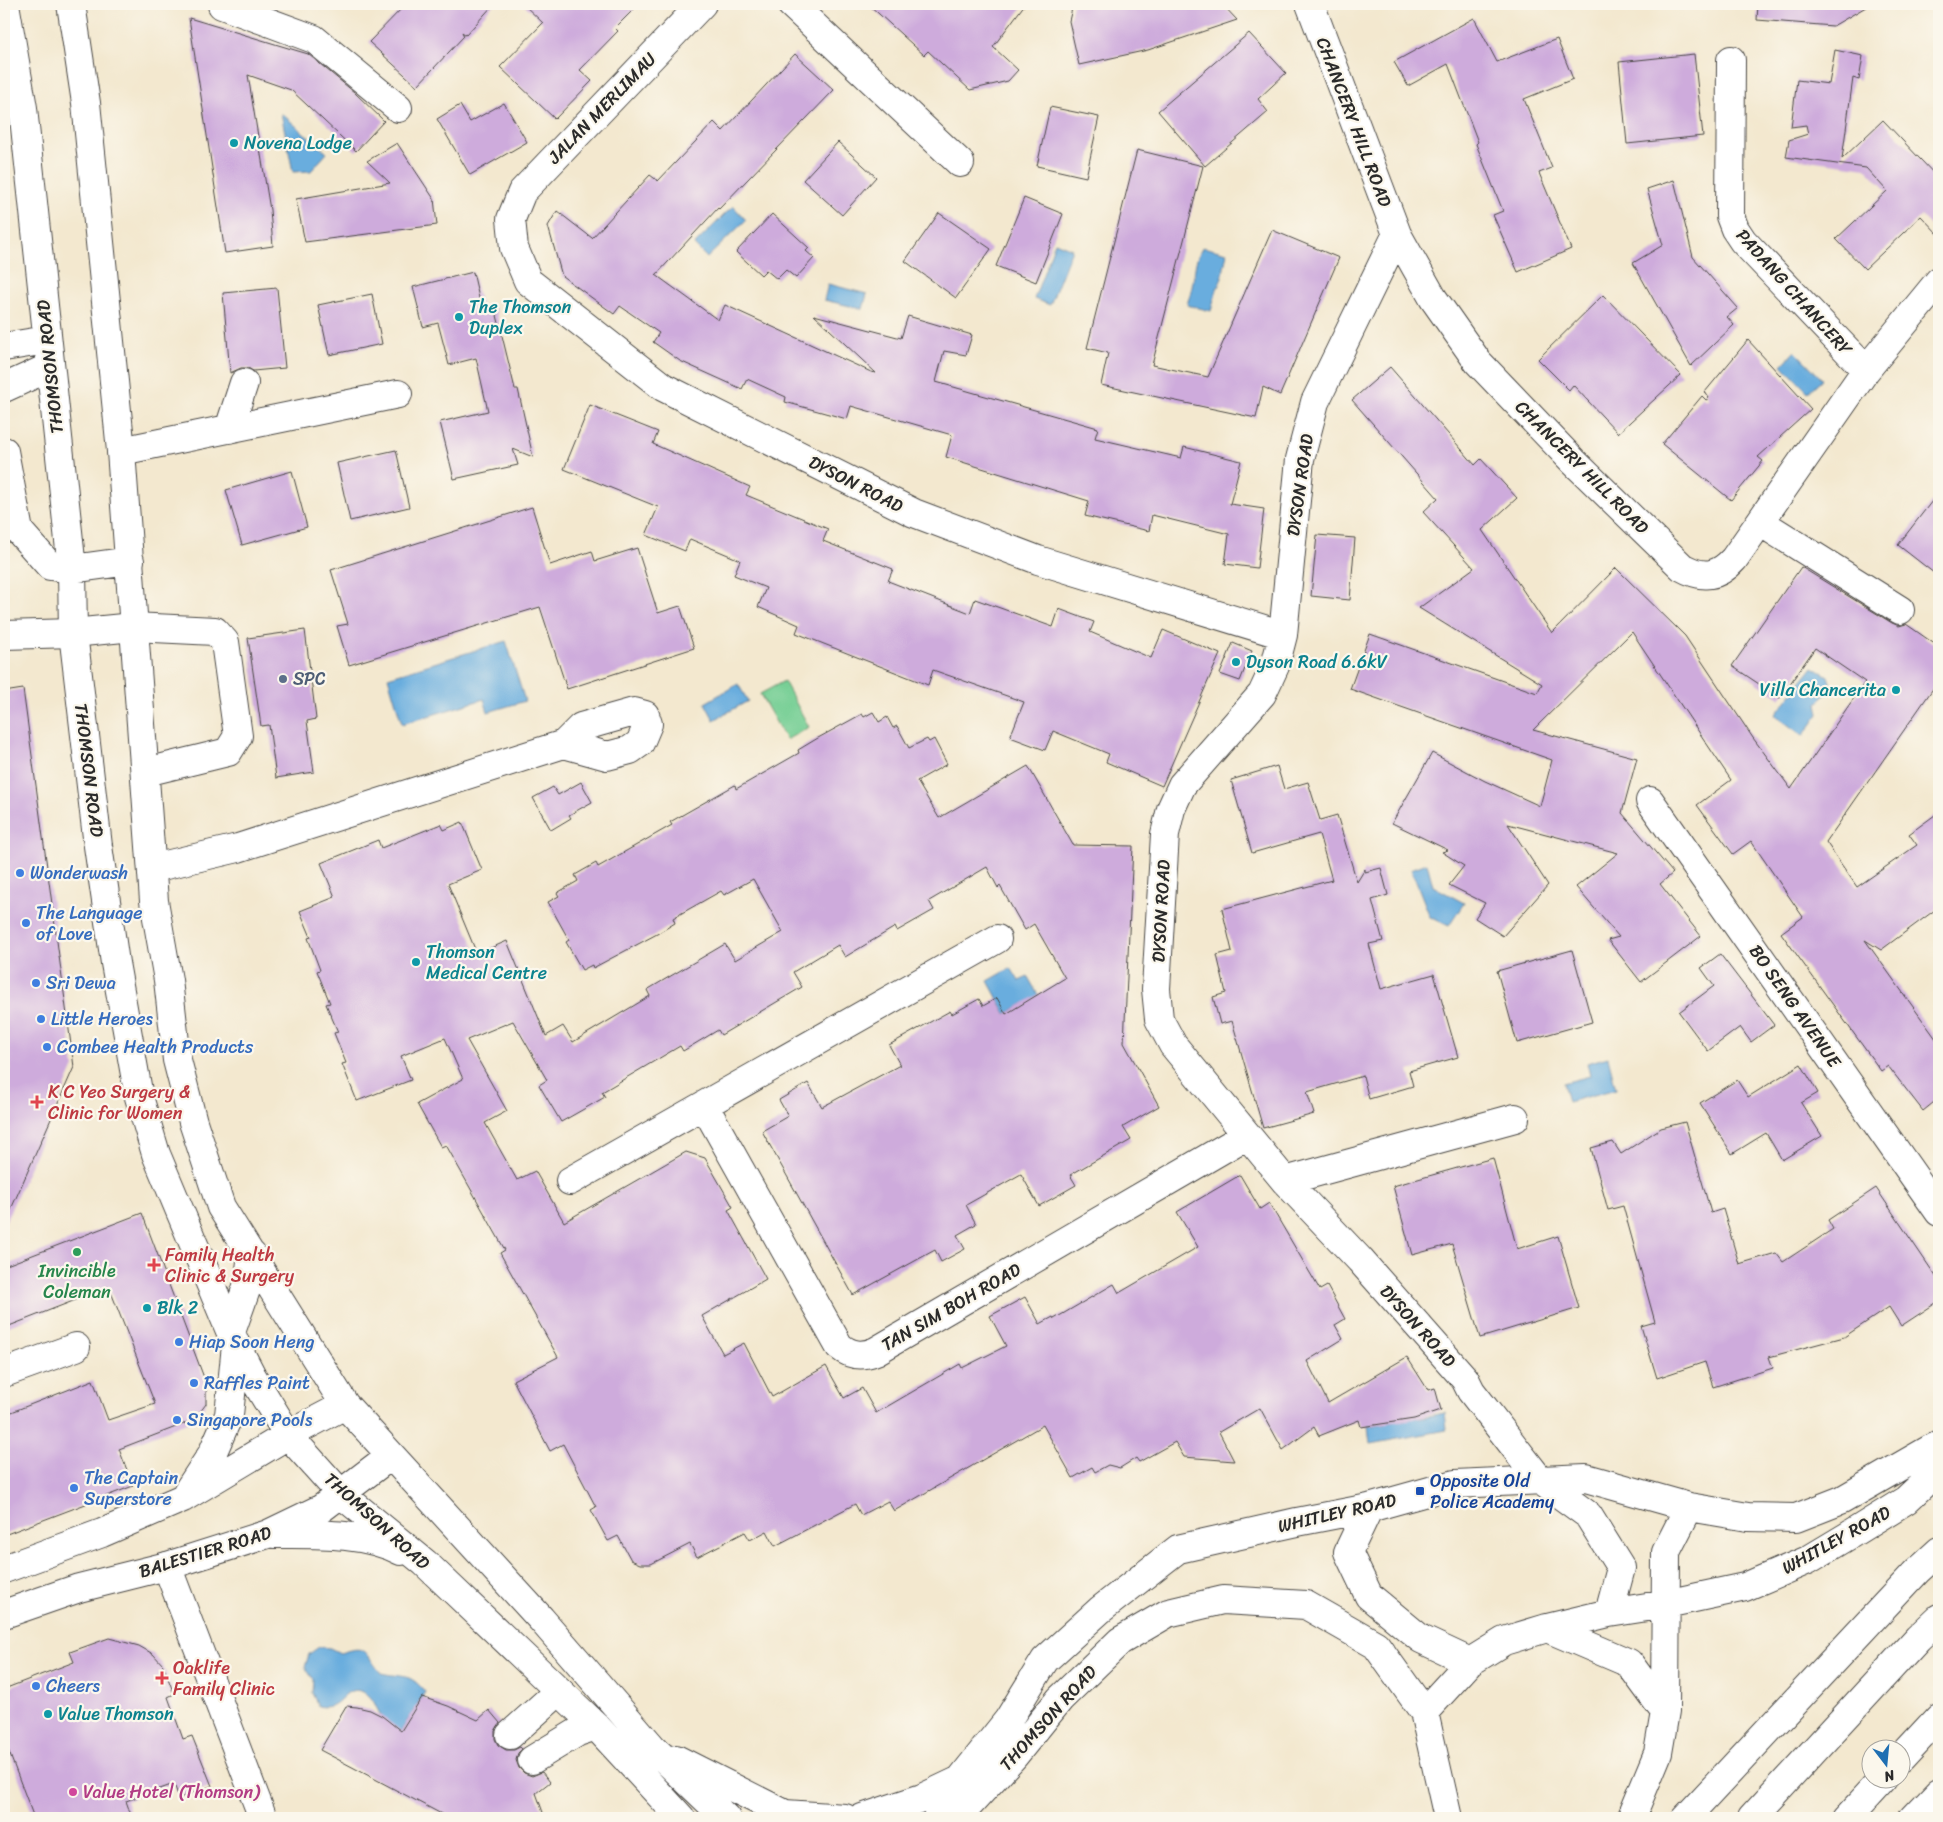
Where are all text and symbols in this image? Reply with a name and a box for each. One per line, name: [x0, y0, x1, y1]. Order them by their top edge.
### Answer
street label: CHANCERY HILL ROAD: [1307, 32, 1401, 212]
street label: JALAN MERLIMAU: [539, 44, 664, 173]
place label: Novena Lodge: [244, 127, 352, 159]
marker: Novena Lodge: [228, 137, 240, 149]
street label: PADANG CHANCERY: [1728, 221, 1861, 364]
place label: The Thomson Duplex: [469, 291, 572, 344]
street label: THOMSON ROAD: [27, 298, 73, 435]
marker: The Thomson Duplex: [453, 311, 465, 323]
street label: CHANCERY HILL ROAD: [1507, 392, 1657, 542]
street label: DYSON ROAD: [1277, 432, 1323, 538]
street label: DYSON ROAD: [803, 446, 909, 522]
place label: Dyson Road 6.6kV: [1246, 646, 1388, 678]
marker: Dyson Road 6.6kV: [1230, 656, 1242, 668]
place label: SPC: [293, 663, 326, 695]
marker: SPC: [277, 673, 289, 685]
place label: Villa Chancerita: [1759, 674, 1886, 706]
marker: Villa Chancerita: [1890, 684, 1902, 696]
street label: THOMSON ROAD: [65, 701, 113, 839]
place label: Wonderwash: [30, 857, 128, 889]
street label: DYSON ROAD: [1142, 859, 1180, 963]
marker: Wonderwash: [14, 867, 26, 879]
place label: The Language of Love: [36, 897, 143, 950]
marker: The Language of Love: [20, 917, 32, 929]
place label: Thomson Medical Centre: [426, 936, 547, 989]
street label: BO SENG AVENUE: [1740, 938, 1850, 1075]
marker: Thomson Medical Centre: [410, 956, 422, 968]
place label: Sri Dewa: [46, 967, 116, 999]
marker: Sri Dewa: [30, 977, 42, 989]
place label: Little Heroes: [51, 1003, 153, 1035]
marker: Little Heroes: [35, 1013, 47, 1025]
place label: Combee Health Products: [57, 1031, 254, 1063]
marker: Combee Health Products: [41, 1041, 53, 1053]
place label: K C Yeo Surgery & Clinic for Women: [48, 1076, 190, 1129]
marker: K C Yeo Surgery & Clinic for Women: [30, 1095, 44, 1109]
place label: Family Health Clinic & Surgery: [165, 1239, 295, 1292]
marker: Invincible Coleman: [71, 1246, 83, 1258]
street label: TAN SIM BOH ROAD: [875, 1254, 1027, 1360]
place label: Invincible Coleman: [37, 1255, 116, 1308]
marker: Family Health Clinic & Surgery: [147, 1258, 161, 1272]
street label: DYSON ROAD: [1372, 1277, 1464, 1375]
place label: Blk 2: [157, 1292, 198, 1324]
marker: Blk 2: [141, 1302, 153, 1314]
place label: Hiap Soon Heng: [189, 1326, 315, 1358]
marker: Hiap Soon Heng: [173, 1336, 185, 1348]
place label: Raffles Paint: [204, 1367, 310, 1399]
marker: Raffles Paint: [188, 1377, 200, 1389]
place label: Singapore Pools: [187, 1404, 313, 1436]
marker: Singapore Pools: [171, 1414, 183, 1426]
place label: The Captain Superstore: [84, 1462, 178, 1515]
street label: THOMSON ROAD: [316, 1464, 438, 1578]
place label: Opposite Old Police Academy: [1430, 1465, 1555, 1518]
marker: The Captain Superstore: [68, 1482, 80, 1494]
street label: WHITLEY ROAD: [1275, 1484, 1400, 1542]
marker: Opposite Old Police Academy: [1414, 1485, 1426, 1497]
street label: WHITLEY ROAD: [1775, 1497, 1897, 1583]
street label: BALESTIER ROAD: [135, 1517, 275, 1587]
place label: Oaklife Family Clinic: [173, 1652, 275, 1705]
street label: THOMSON ROAD: [991, 1657, 1105, 1779]
place label: Cheers: [46, 1670, 101, 1702]
marker: Oaklife Family Clinic: [155, 1671, 169, 1685]
marker: Cheers: [30, 1680, 42, 1692]
place label: Value Thomson: [58, 1698, 174, 1730]
marker: Value Thomson: [42, 1708, 54, 1720]
north arrow: [1860, 1740, 1910, 1790]
text: N: [1881, 1762, 1899, 1789]
place label: Value Hotel (Thomson): [83, 1776, 261, 1808]
marker: Value Hotel (Thomson): [67, 1786, 79, 1798]

